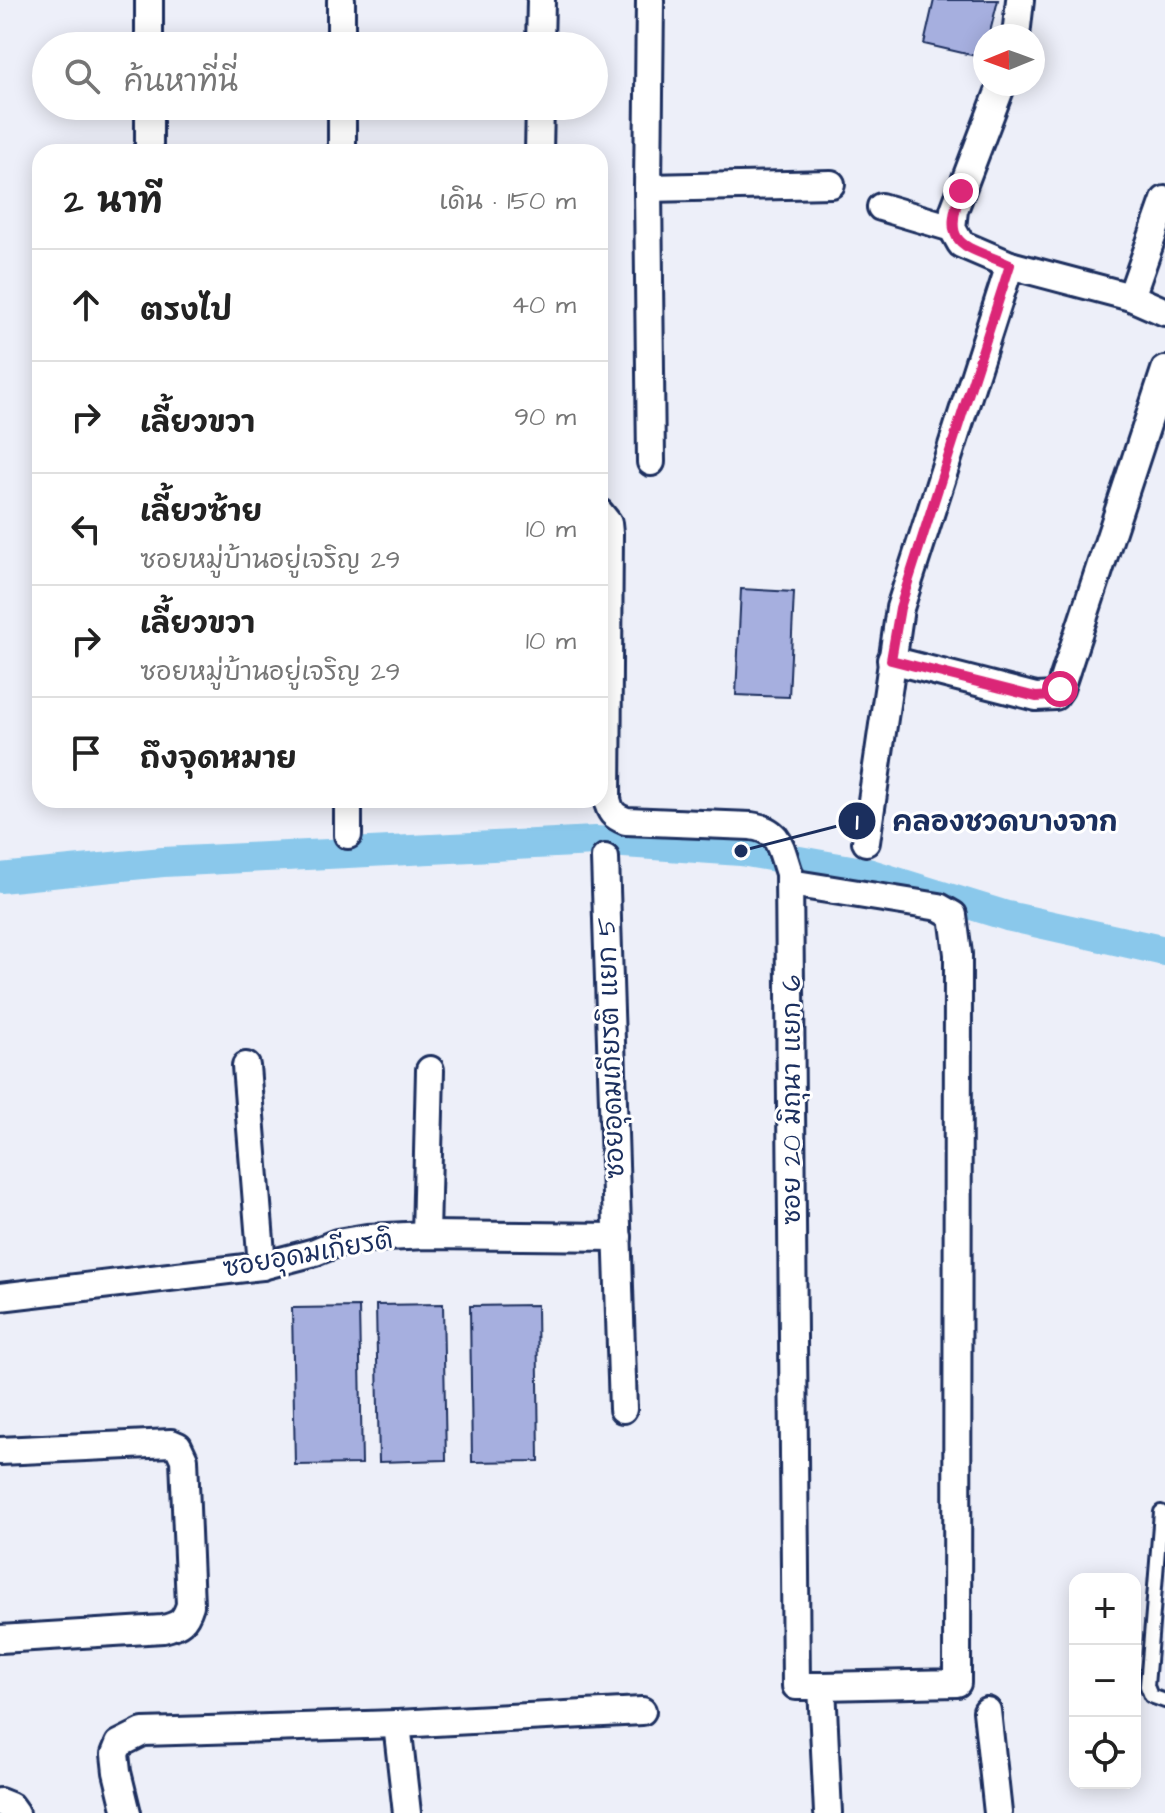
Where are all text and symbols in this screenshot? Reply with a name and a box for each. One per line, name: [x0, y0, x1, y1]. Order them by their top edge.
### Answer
north arrow: [973, 24, 1045, 96]
search box: [32, 32, 608, 120]
icon: search: [60, 54, 104, 98]
text: ค้นหาที่นี่: [124, 61, 238, 103]
route end: [943, 173, 979, 209]
text: 2 นาที: [64, 178, 163, 226]
text: เดิน · 150 m: [439, 183, 576, 219]
icon: ahead: [64, 283, 108, 327]
text: 40 m: [511, 287, 576, 323]
text: ตรงไป: [140, 290, 232, 332]
icon: right: [64, 395, 108, 439]
text: 90 m: [514, 399, 576, 435]
text: เลี้ยวขวา: [140, 402, 255, 444]
text: เลี้ยวซ้าย: [140, 491, 262, 533]
icon: left: [64, 507, 108, 551]
text: 10 m: [526, 511, 576, 547]
text: ซอยหมู่บ้านอยู่เจริญ 29: [140, 542, 400, 578]
text: เลี้ยวขวา: [140, 603, 255, 645]
icon: right: [64, 619, 108, 663]
text: 10 m: [526, 623, 576, 659]
text: ซอยหมู่บ้านอยู่เจริญ 29: [140, 654, 400, 690]
route start: [1042, 671, 1078, 707]
icon: arrive: [64, 731, 108, 775]
text: ถึงจุดหมาย: [140, 738, 297, 780]
callout: คลองชวดบางจาก: [837, 795, 1134, 847]
text: คลองชวดบางจาก: [893, 803, 1117, 842]
text: 1: [855, 806, 859, 840]
street label: ซอยอุดมเกียรติ แยก 5: [588, 917, 634, 1179]
street label: ซอย 20 มิถุนา แยก 6: [774, 975, 810, 1225]
street label: ซอยอุดมเกียรติ: [220, 1221, 396, 1287]
map controls: [1069, 1573, 1141, 1789]
button: +: [1069, 1573, 1141, 1645]
button: −: [1069, 1645, 1141, 1717]
button: locate: [1069, 1717, 1141, 1789]

